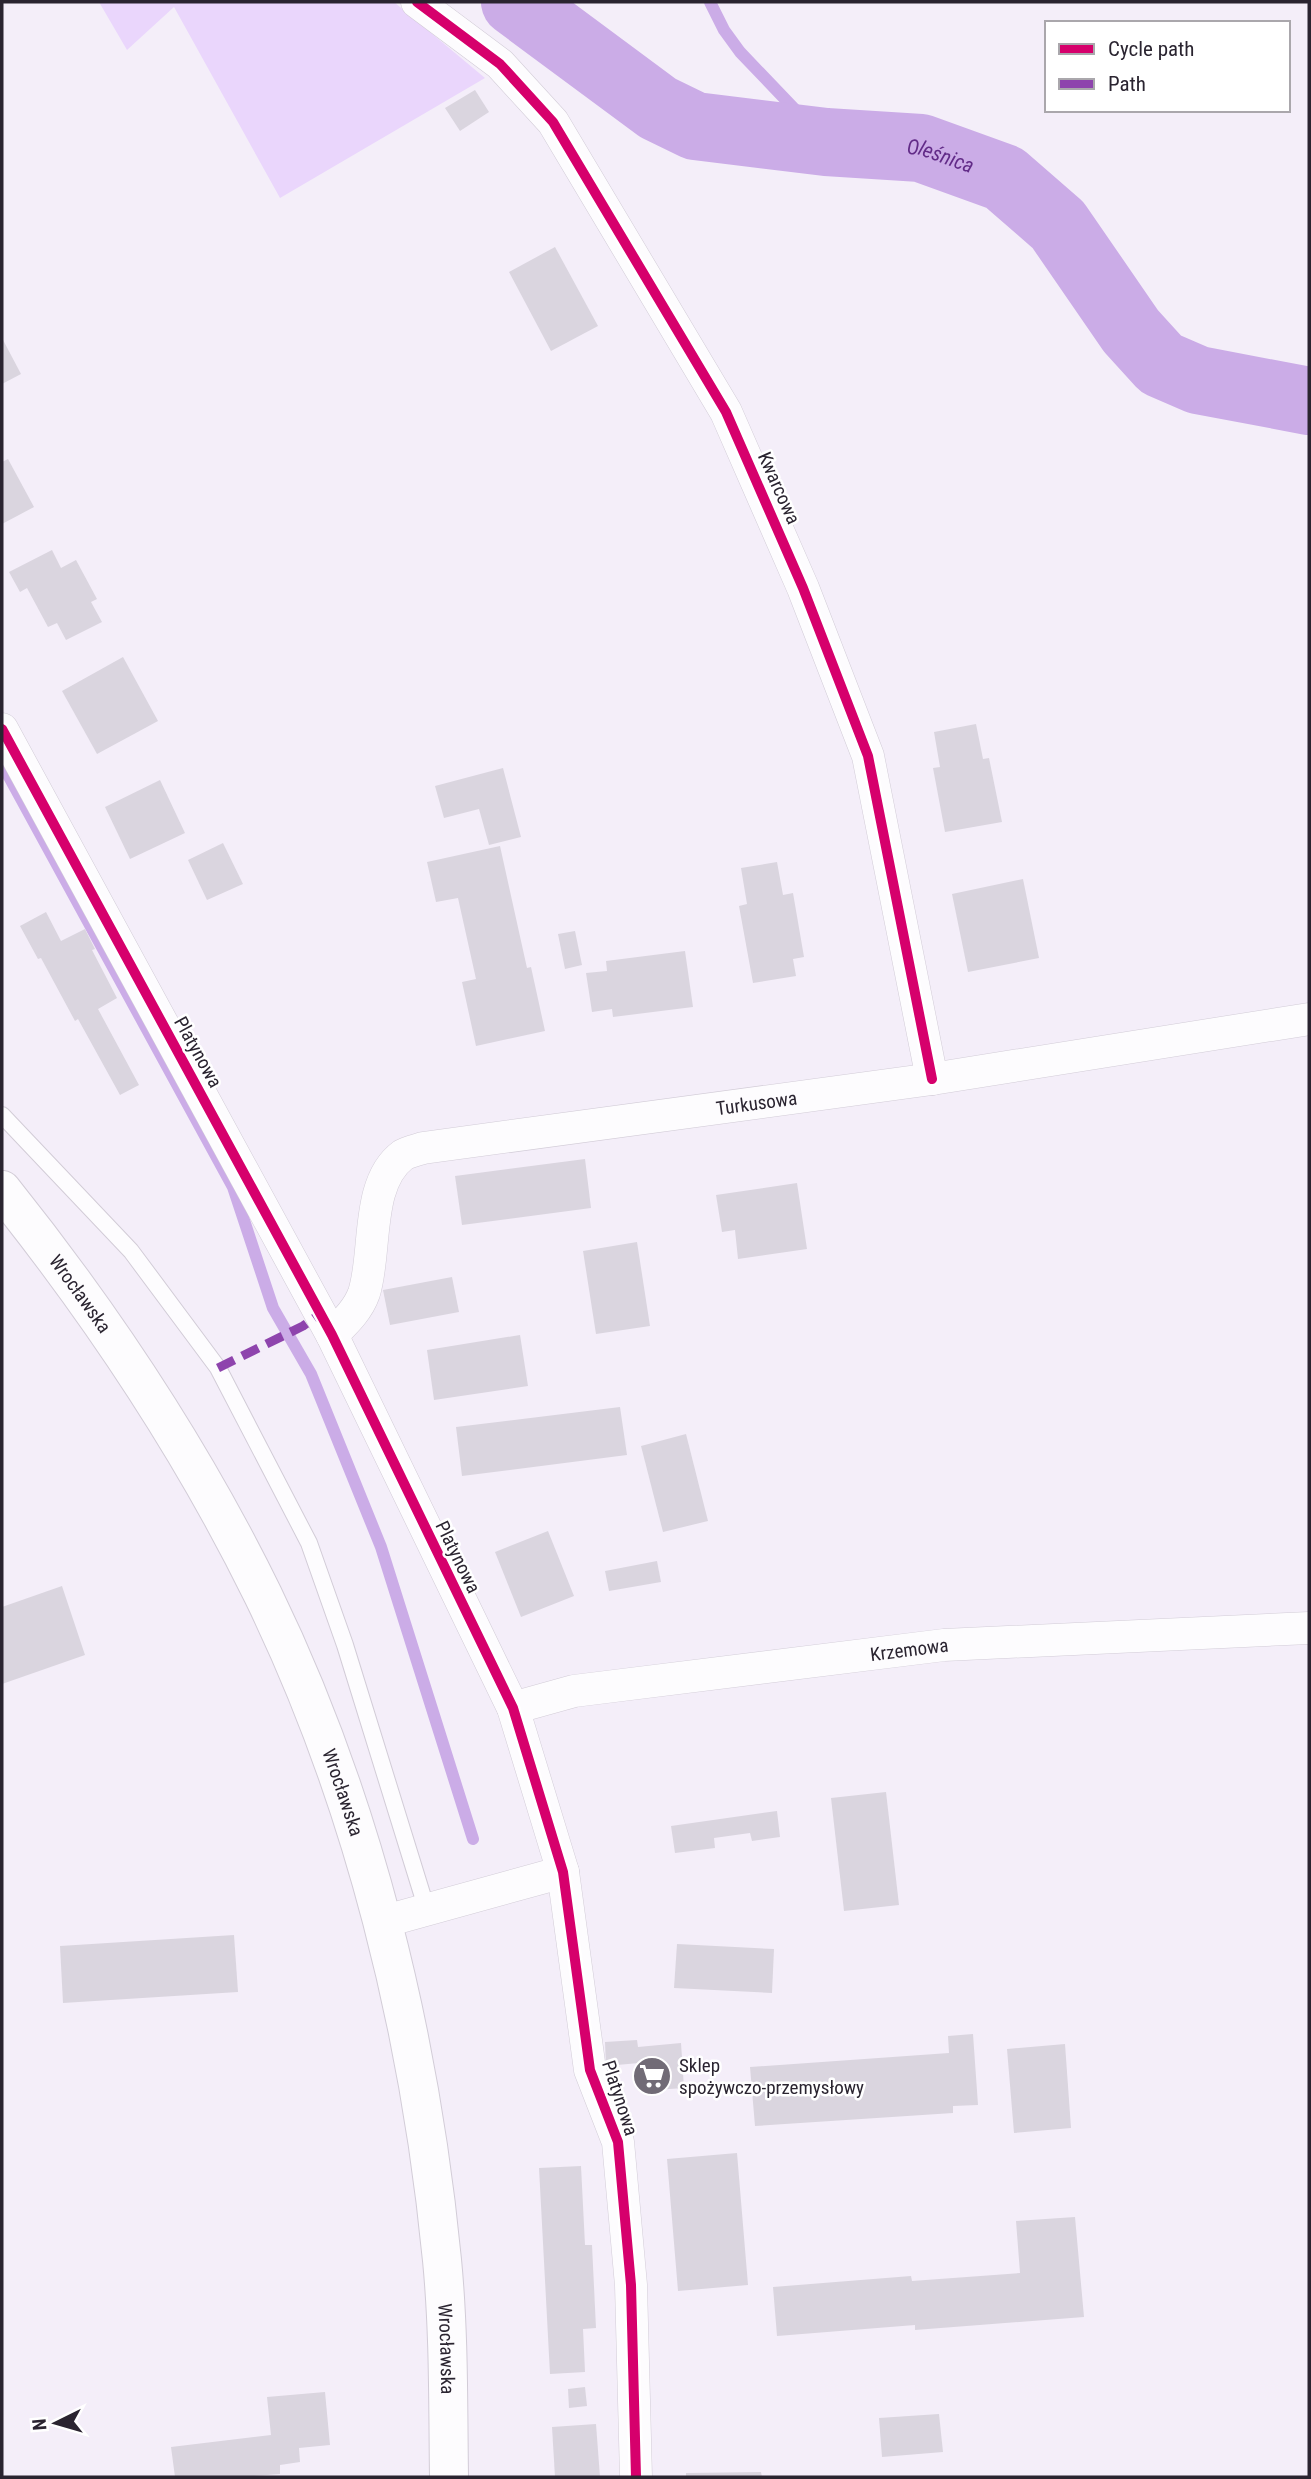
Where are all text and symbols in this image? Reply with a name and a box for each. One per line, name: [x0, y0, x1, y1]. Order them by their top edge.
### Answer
legend: [1045, 21, 1290, 112]
text: Cycle path: [1108, 37, 1194, 61]
text: Path: [1108, 72, 1146, 96]
water label: Oleśnica: [906, 135, 977, 178]
street label: Kwarcowa: [753, 448, 805, 528]
street label: Platynowa: [169, 1012, 227, 1092]
street label: Turkusowa: [715, 1086, 798, 1120]
street label: Wrocławska: [45, 1250, 116, 1337]
street label: Platynowa: [431, 1517, 485, 1597]
street label: Krzemowa: [869, 1633, 950, 1666]
street label: Wrocławska: [318, 1746, 369, 1839]
place label: Sklep spożywczo-przemysłowy: [679, 2054, 864, 2099]
supermarket icon: Sklep spożywczo-przemysłowy: [631, 2055, 673, 2097]
street label: Platynowa: [597, 2057, 643, 2139]
street label: Wrocławska: [434, 2303, 460, 2394]
north arrow: [21, 2388, 91, 2458]
text: N: [28, 2418, 52, 2431]

